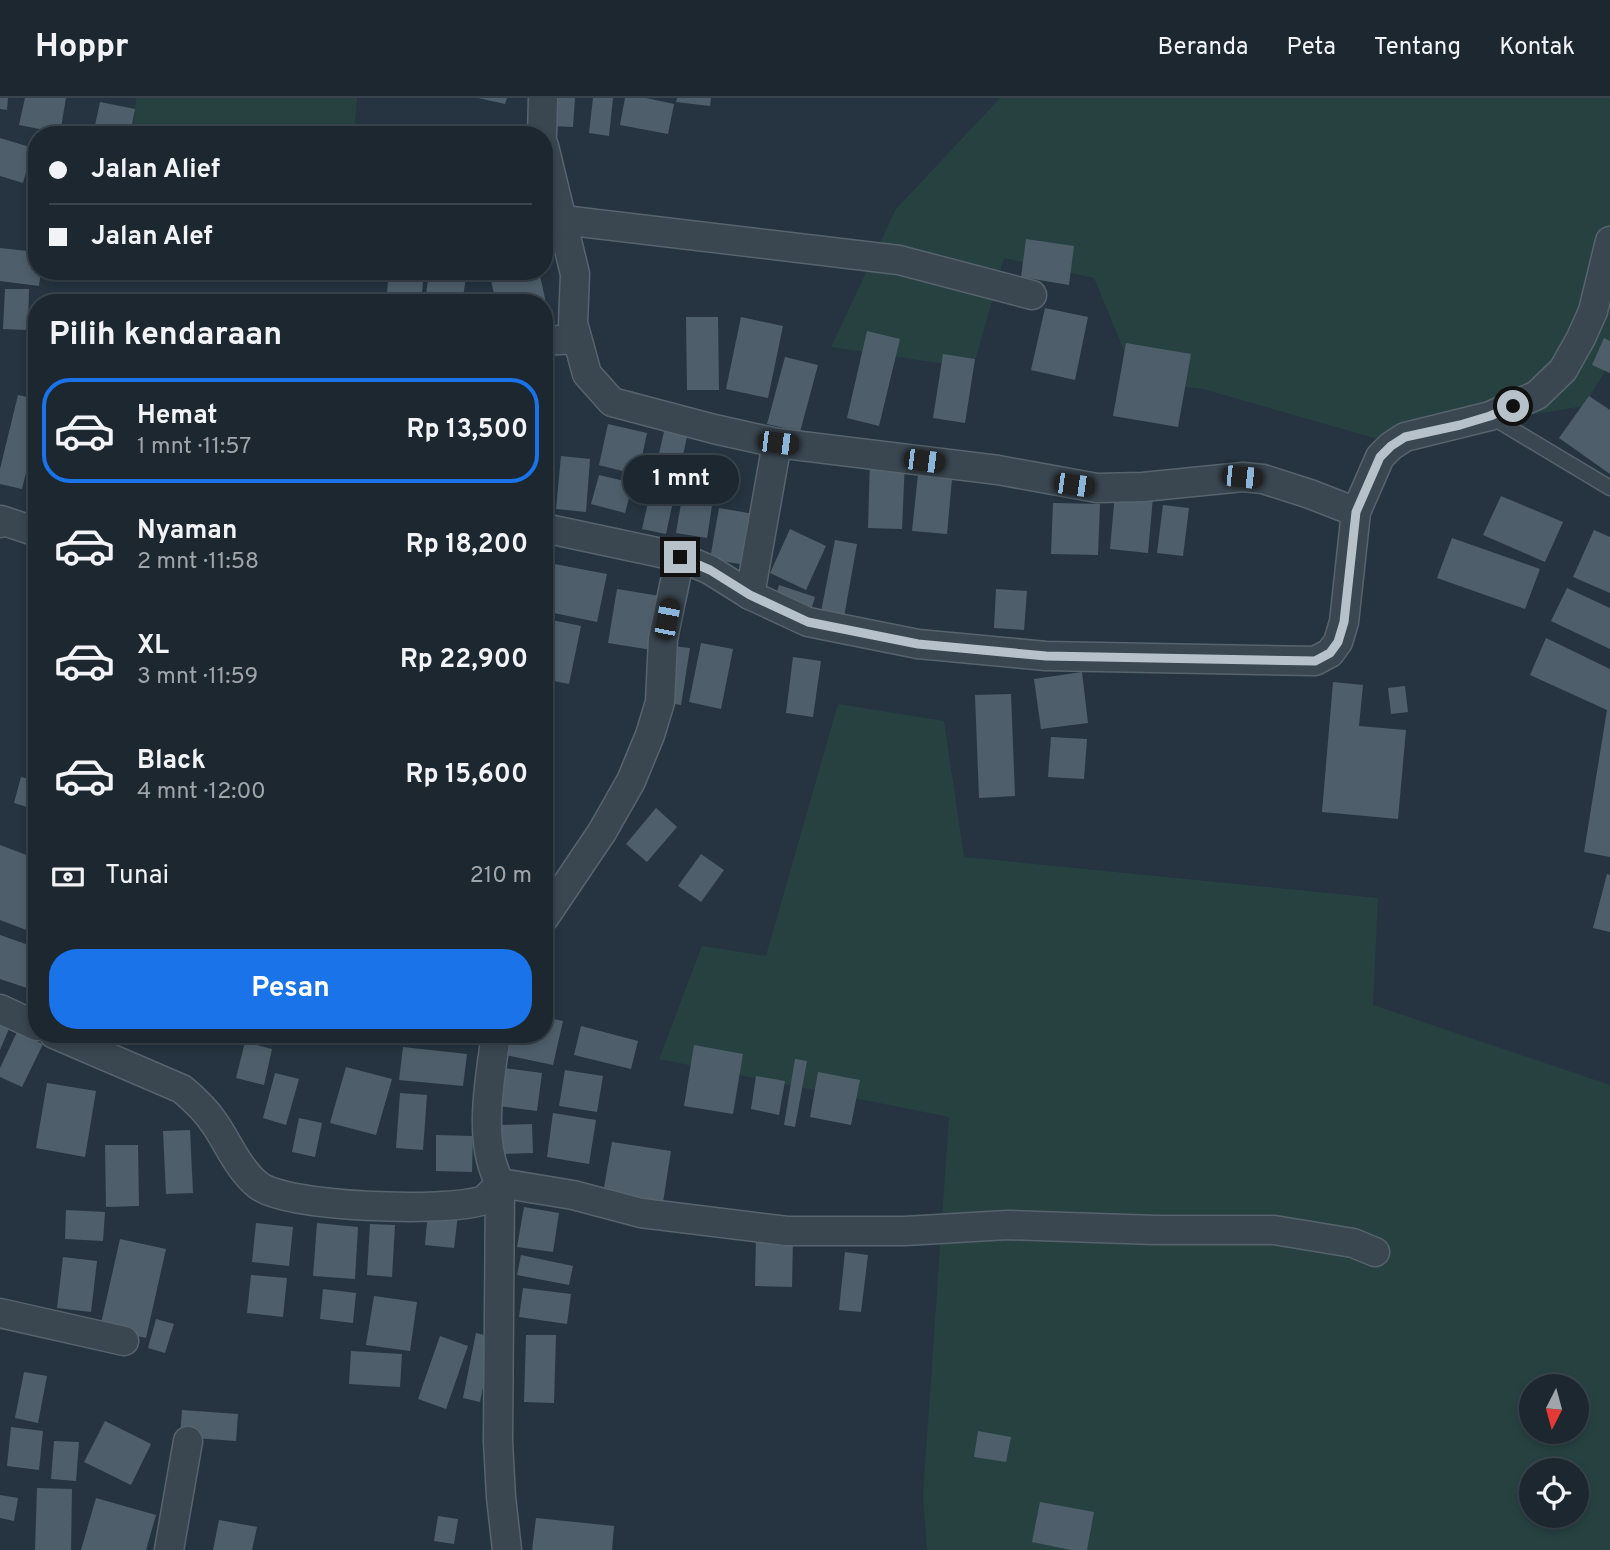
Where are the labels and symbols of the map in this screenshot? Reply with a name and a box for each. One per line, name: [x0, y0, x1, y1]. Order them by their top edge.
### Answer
route start: [1497, 390, 1529, 422]
car: [756, 430, 801, 456]
car: [902, 448, 947, 474]
callout: 1 mnt: [622, 456, 738, 504]
car: [1221, 464, 1264, 490]
car: [1052, 472, 1097, 498]
route end: [664, 541, 696, 573]
car: [653, 596, 682, 642]
north arrow: [1519, 1374, 1589, 1444]

